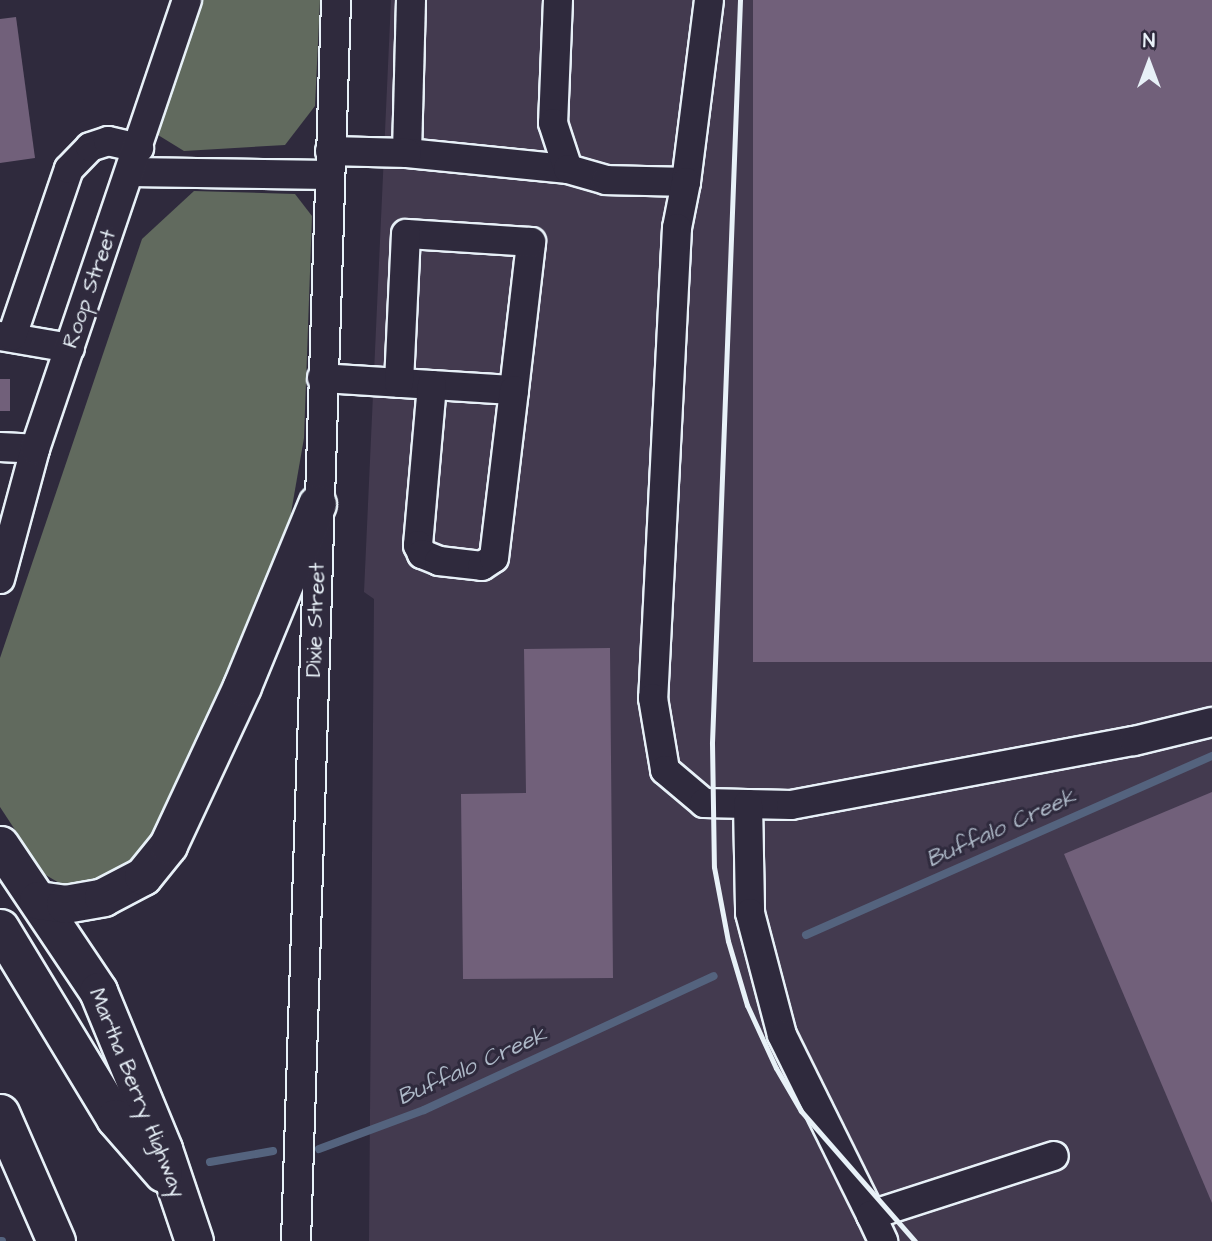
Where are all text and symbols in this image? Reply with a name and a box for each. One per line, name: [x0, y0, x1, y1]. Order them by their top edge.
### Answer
north arrow: [1114, 28, 1184, 98]
text: N: [1143, 28, 1155, 55]
street label: Roop Street: [58, 227, 122, 351]
street label: Dixie Street: [301, 562, 331, 678]
water label: Buffalo Creek: [922, 783, 1080, 873]
street label: Martha Berry Highway: [83, 985, 191, 1201]
water label: Buffalo Creek: [393, 1021, 551, 1111]

